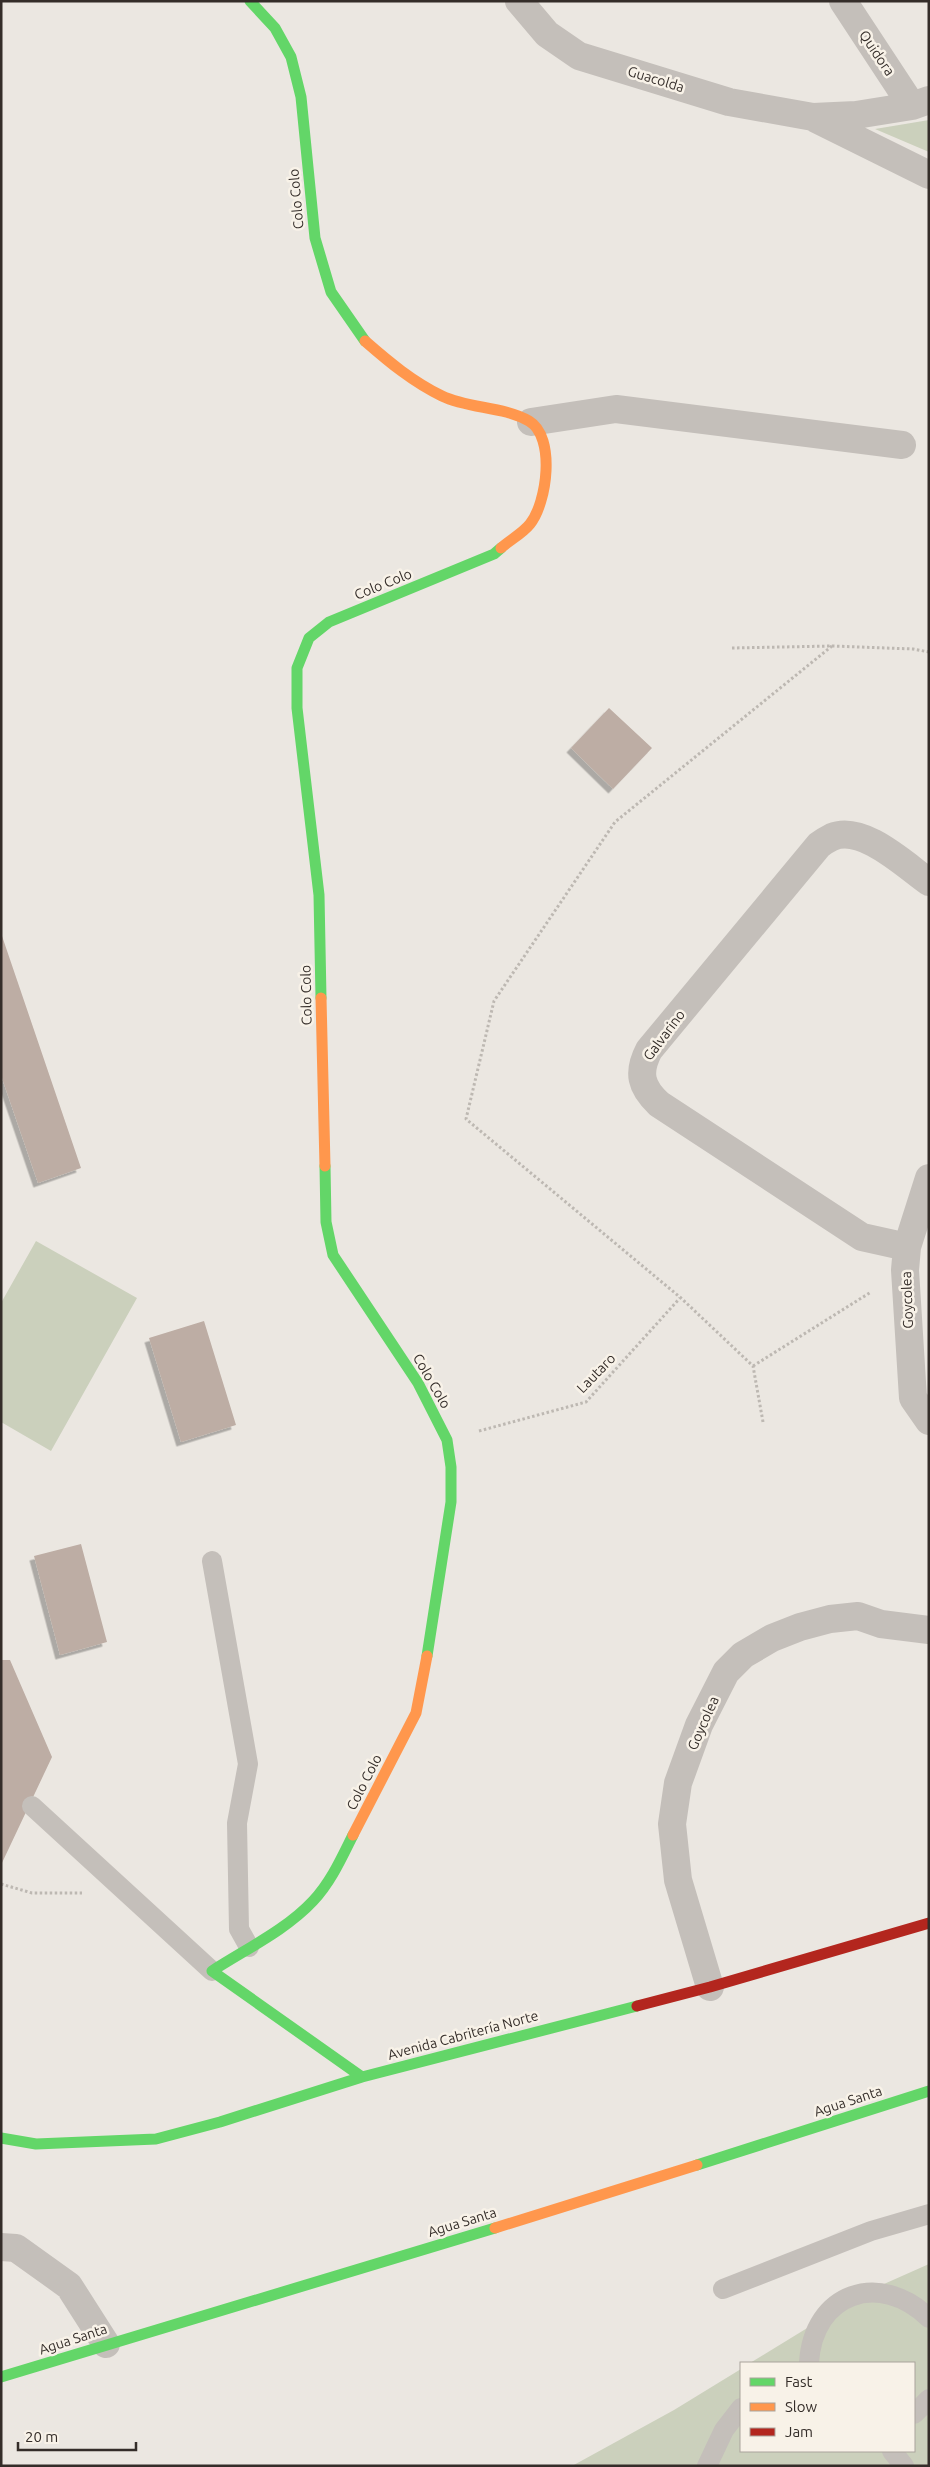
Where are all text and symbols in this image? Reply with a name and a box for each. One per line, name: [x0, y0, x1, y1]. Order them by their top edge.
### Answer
street label: Quidora: [856, 27, 898, 79]
street label: Guacolda: [626, 63, 686, 95]
street label: Colo Colo: [285, 168, 307, 230]
street label: Colo Colo: [352, 565, 414, 603]
street label: Colo Colo: [297, 965, 315, 1025]
street label: Galvarino: [640, 1007, 688, 1063]
street label: Goycolea: [898, 1271, 916, 1329]
street label: Lautaro: [573, 1350, 619, 1396]
street label: Colo Colo: [410, 1351, 454, 1411]
street label: Goycolea: [684, 1694, 722, 1752]
street label: Colo Colo: [343, 1751, 385, 1813]
street label: Avenida Cabritería Norte: [386, 2007, 540, 2063]
street label: Agua Santa: [812, 2082, 884, 2120]
street label: Agua Santa: [426, 2204, 498, 2240]
street label: Agua Santa: [37, 2320, 109, 2358]
legend: [740, 2362, 915, 2452]
text: Fast: [785, 2373, 813, 2390]
text: Slow: [785, 2398, 818, 2415]
scale bar: [18, 2420, 135, 2452]
text: Jam: [785, 2423, 813, 2440]
text: 20 m: [25, 2428, 58, 2445]

